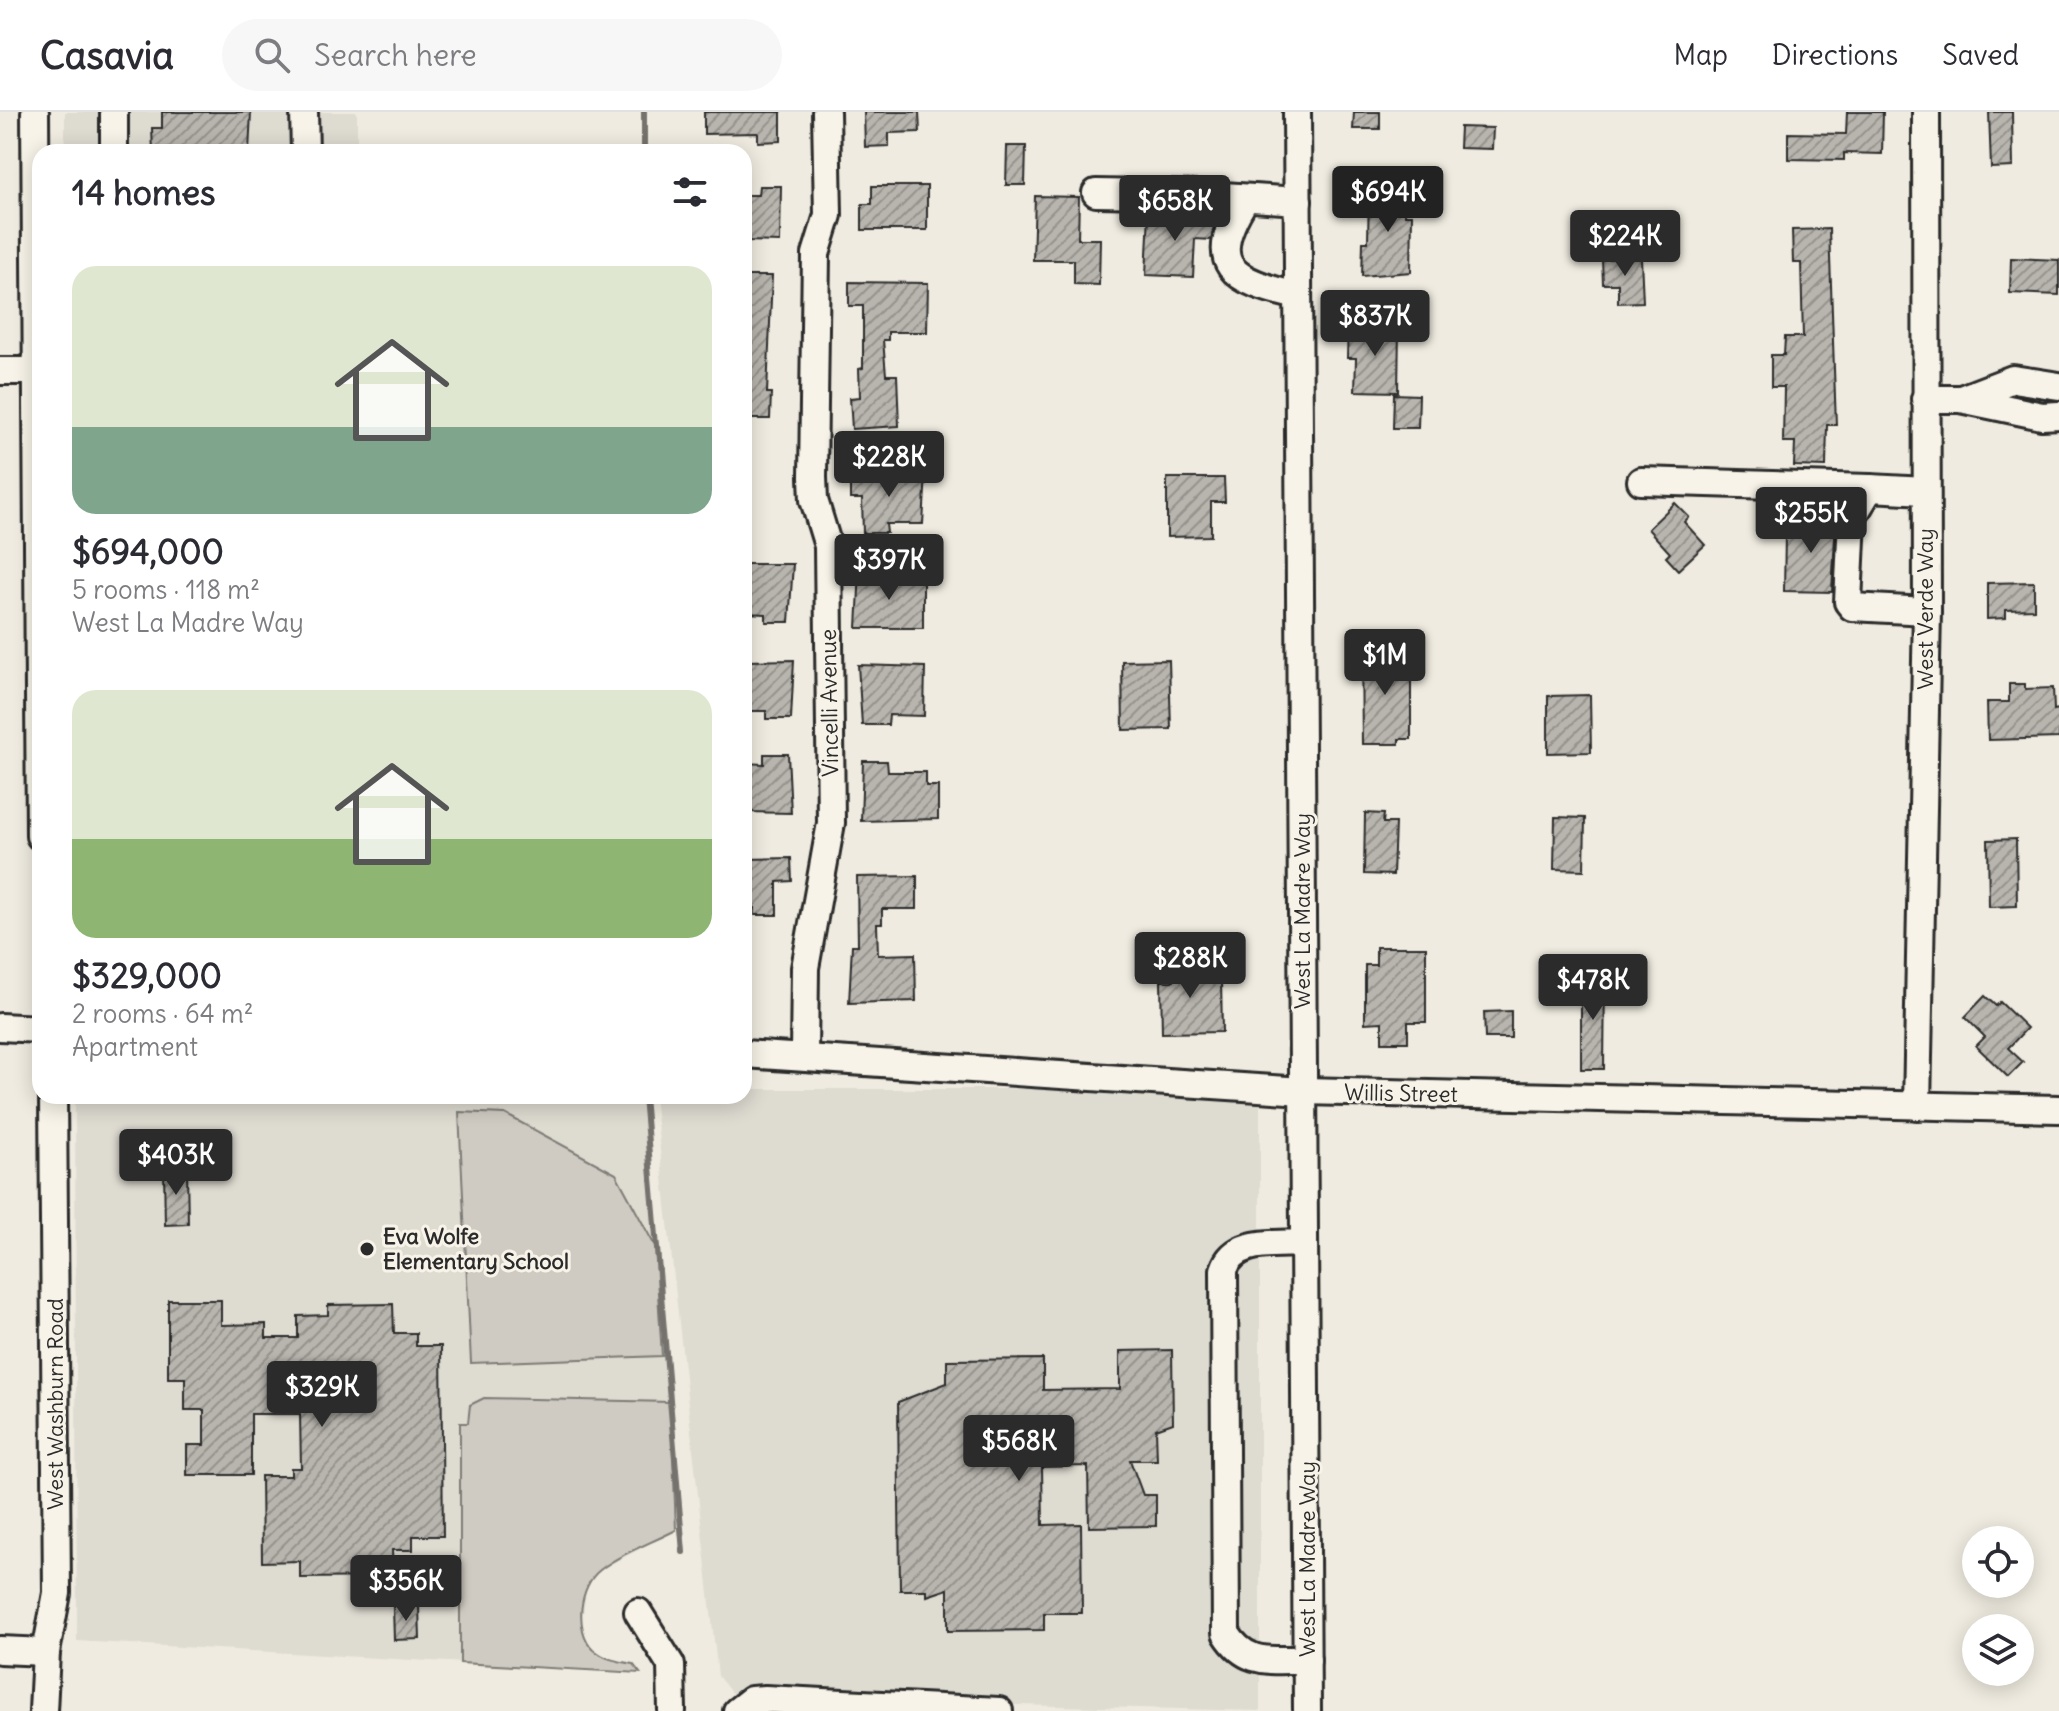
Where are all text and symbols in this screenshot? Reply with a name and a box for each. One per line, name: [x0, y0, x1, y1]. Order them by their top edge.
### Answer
search box: [222, 19, 782, 91]
text: Casavia: [40, 32, 174, 79]
icon: search: [250, 33, 294, 77]
text: Search here: [314, 36, 477, 74]
text: Map: [1673, 37, 1728, 73]
text: Directions: [1772, 37, 1898, 73]
text: Saved: [1942, 37, 2019, 73]
pin: $694K: [1332, 166, 1444, 234]
icon: filters: [668, 170, 712, 214]
text: 14 homes: [72, 171, 216, 214]
pin: $658K: [1119, 175, 1231, 243]
text: $694K: [1350, 175, 1426, 208]
text: $658K: [1137, 184, 1213, 217]
pin: $224K: [1569, 210, 1681, 278]
text: $224K: [1588, 219, 1662, 252]
pin: $837K: [1319, 290, 1431, 358]
text: $837K: [1339, 299, 1411, 332]
icon: home: [320, 318, 464, 462]
pin: $228K: [833, 431, 945, 499]
text: $228K: [852, 440, 926, 473]
pin: $255K: [1755, 487, 1867, 555]
text: $255K: [1774, 496, 1848, 529]
street label: West Verde Way: [1911, 528, 1939, 690]
text: $694,000: [72, 530, 224, 573]
pin: $397K: [833, 534, 945, 602]
text: $397K: [853, 543, 925, 576]
text: 5 rooms · 118 m²: [72, 573, 260, 606]
text: West La Madre Way: [72, 606, 304, 639]
street label: Vincelli Avenue: [814, 629, 844, 777]
pin: $1M: [1346, 629, 1424, 697]
text: $1M: [1362, 638, 1408, 671]
icon: home: [320, 742, 464, 886]
street label: West La Madre Way: [1288, 813, 1316, 1009]
pin: $288K: [1134, 932, 1246, 1000]
text: $288K: [1153, 941, 1227, 974]
text: $329,000: [72, 954, 222, 997]
pin: $478K: [1537, 954, 1649, 1022]
text: $478K: [1557, 963, 1629, 996]
text: 2 rooms · 64 m²: [72, 997, 254, 1030]
text: Apartment: [72, 1030, 198, 1063]
street label: Willis Street: [1344, 1078, 1458, 1108]
pin: $403K: [120, 1129, 232, 1197]
text: $403K: [137, 1138, 215, 1171]
place label: Eva Wolfe Elementary School: [383, 1222, 569, 1275]
marker: Eva Wolfe Elementary School: [358, 1240, 376, 1258]
street label: West Washburn Road: [41, 1298, 69, 1510]
pin: $329K: [266, 1361, 378, 1429]
text: $329K: [285, 1370, 359, 1403]
pin: $568K: [963, 1415, 1075, 1483]
text: $568K: [981, 1424, 1057, 1457]
street label: West La Madre Way: [1293, 1461, 1321, 1657]
map controls: [1962, 1526, 2034, 1686]
button: locate: [1962, 1526, 2034, 1598]
pin: $356K: [350, 1555, 462, 1623]
text: $356K: [368, 1564, 444, 1597]
button: layers: [1962, 1614, 2034, 1686]

